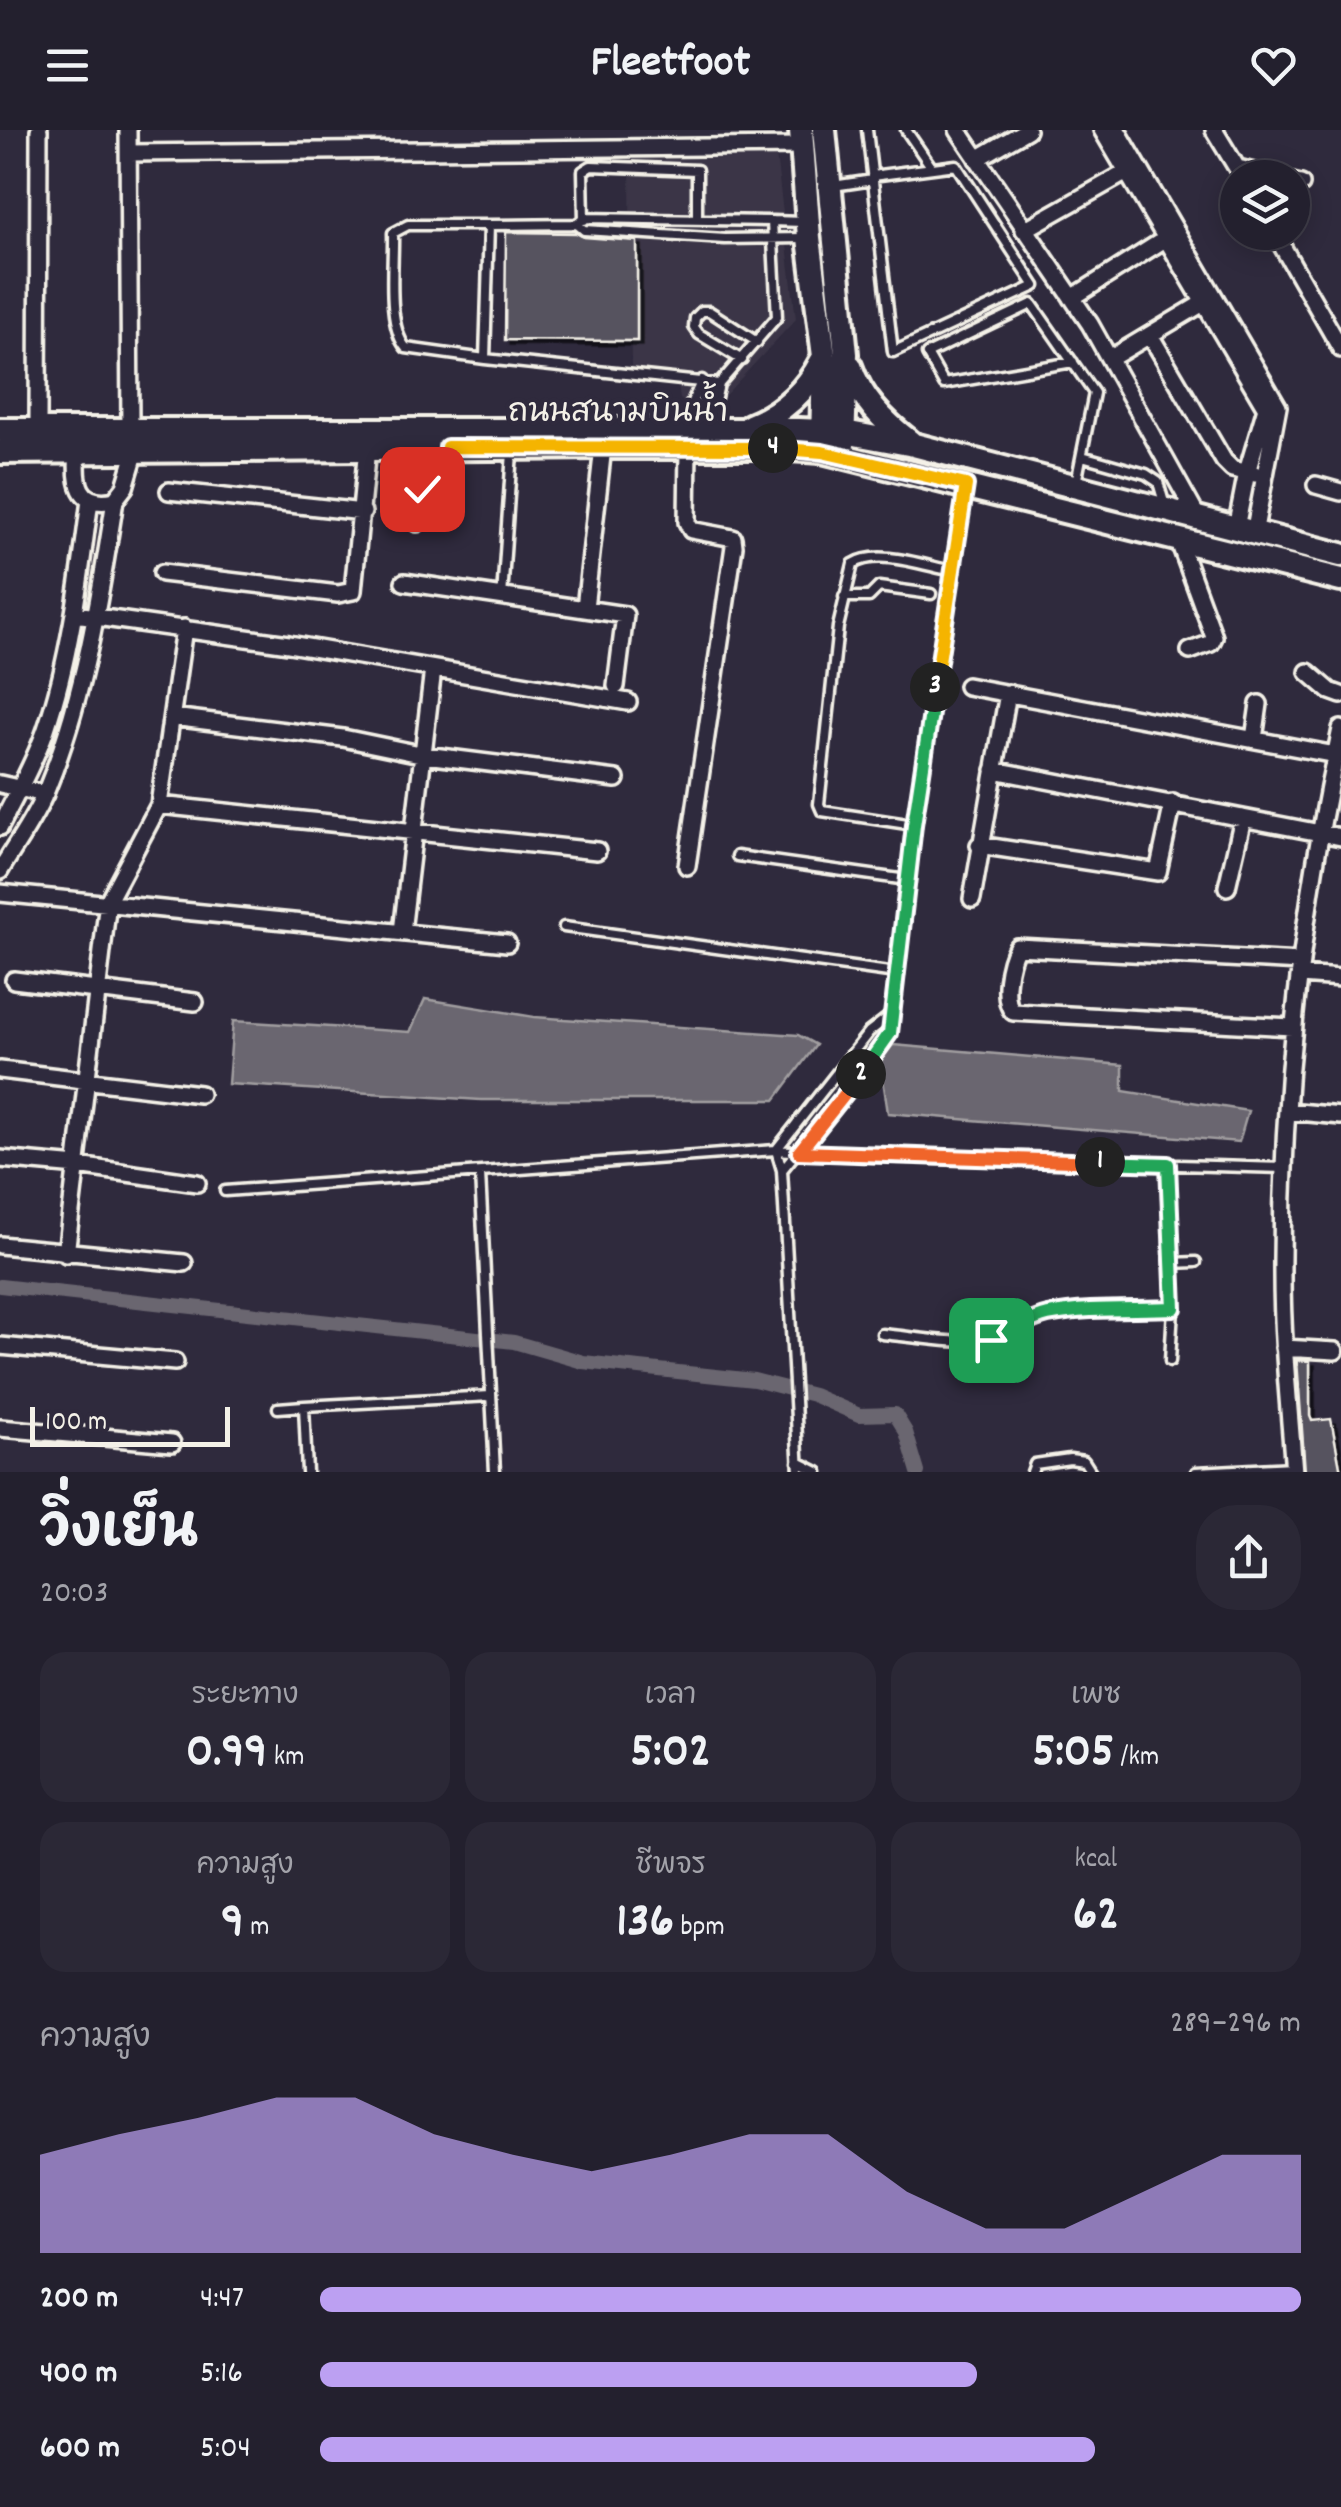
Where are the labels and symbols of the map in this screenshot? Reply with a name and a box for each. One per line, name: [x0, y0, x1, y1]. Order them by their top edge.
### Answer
street label: ถนนสนามบินน้ำ: [508, 380, 728, 438]
pin: 4: [748, 423, 798, 473]
pin: [380, 447, 465, 532]
pin: 3: [910, 662, 960, 712]
pin: 2: [836, 1049, 886, 1099]
pin: 1: [1075, 1137, 1125, 1187]
pin: [949, 1298, 1034, 1383]
scale bar: [30, 1402, 230, 1446]

